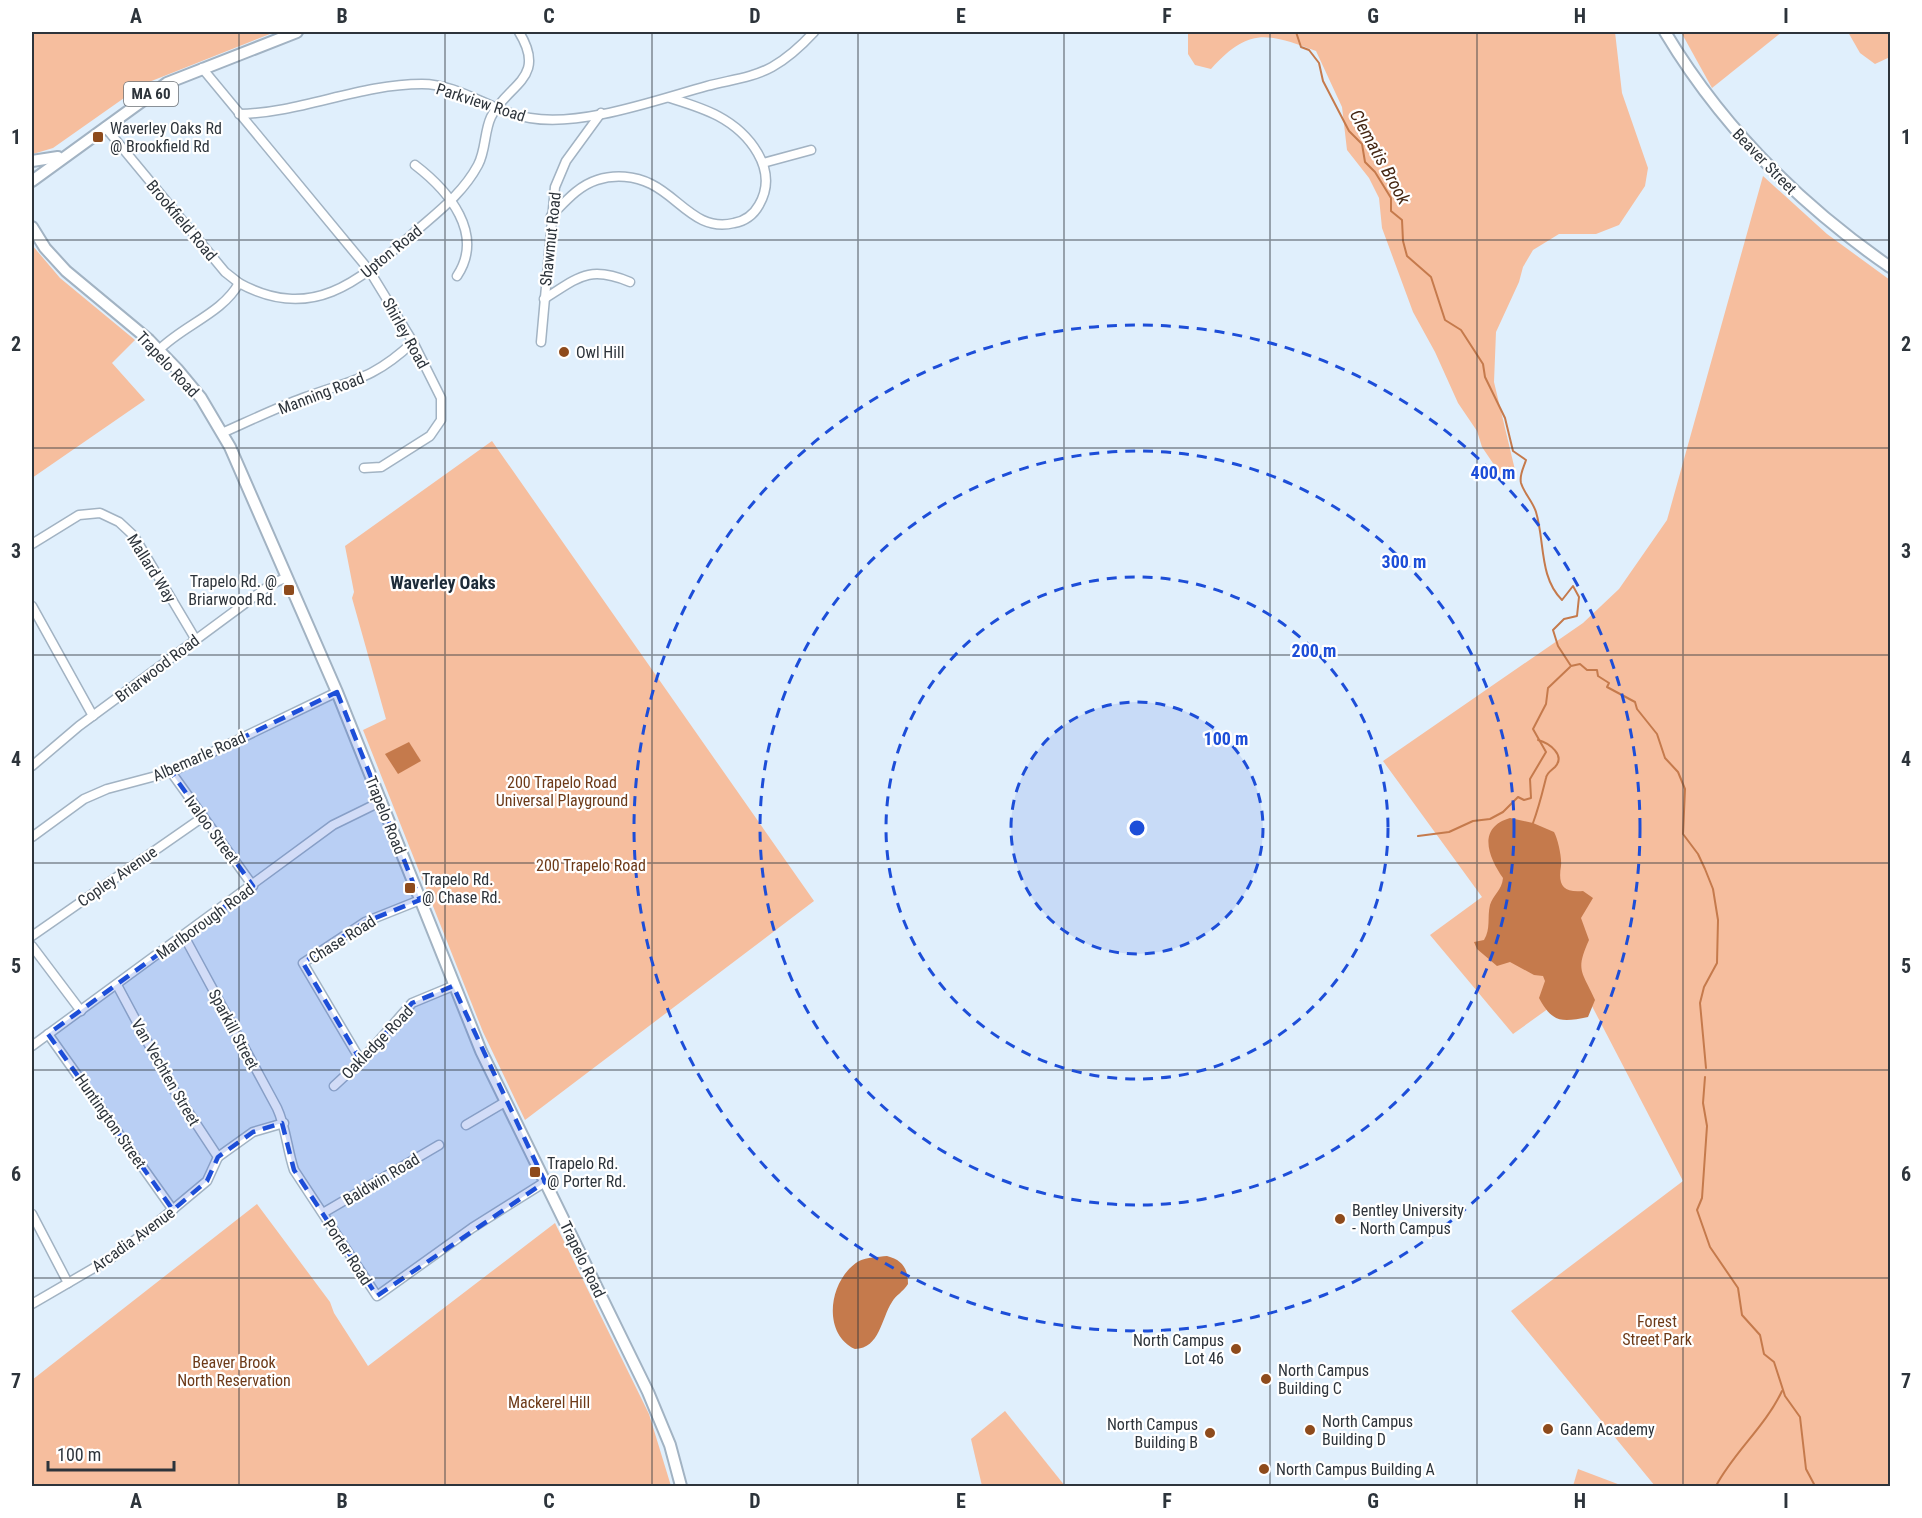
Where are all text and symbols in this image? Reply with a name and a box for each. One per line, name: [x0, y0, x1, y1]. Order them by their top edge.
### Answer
text: A: [130, 4, 142, 28]
text: B: [336, 4, 348, 28]
text: C: [543, 4, 555, 28]
text: D: [749, 4, 761, 28]
text: E: [956, 4, 966, 28]
text: F: [1162, 4, 1172, 28]
text: G: [1367, 4, 1379, 28]
text: H: [1574, 4, 1586, 28]
text: I: [1783, 4, 1789, 28]
street label: Parkview Road: [434, 79, 528, 126]
road number: MA 60: [124, 82, 178, 106]
water label: Clematis Brook: [1346, 106, 1416, 209]
place label: Waverley Oaks Rd @ Brookfield Rd: [110, 119, 222, 156]
text: 1: [11, 125, 21, 149]
street label: Beaver Street: [1729, 125, 1801, 198]
text: 1: [1901, 125, 1911, 149]
marker: Waverley Oaks Rd @ Brookfield Rd: [91, 130, 105, 144]
street label: Brookfield Road: [142, 176, 221, 265]
street label: Shawmut Road: [536, 191, 565, 287]
street label: Upton Road: [357, 221, 426, 282]
street label: Shirley Road: [378, 294, 433, 372]
street label: Trapelo Road: [132, 328, 203, 401]
text: 2: [11, 332, 21, 356]
text: 2: [1901, 332, 1911, 356]
place label: Owl Hill: [576, 343, 624, 362]
marker: Owl Hill: [557, 345, 571, 359]
street label: Manning Road: [276, 368, 367, 419]
text: 400 m: [1471, 462, 1515, 483]
street label: Mallard Way: [123, 530, 180, 606]
text: 3: [11, 539, 21, 563]
text: 3: [1901, 539, 1911, 563]
text: 300 m: [1382, 551, 1426, 572]
place label: Trapelo Rd. @ Briarwood Rd.: [188, 572, 277, 609]
district label: Waverley Oaks: [390, 572, 496, 593]
marker: Trapelo Rd. @ Briarwood Rd.: [282, 583, 296, 597]
street label: Briarwood Road: [112, 631, 203, 706]
text: 200 m: [1292, 640, 1336, 661]
street label: Albemarle Road: [150, 727, 249, 785]
text: 100 m: [1204, 728, 1248, 749]
text: 4: [11, 747, 21, 771]
text: 4: [1901, 747, 1911, 771]
street label: Trapelo Road: [361, 773, 410, 857]
park label: 200 Trapelo Road Universal Playground: [496, 773, 628, 810]
street label: Ivaloo Street: [181, 792, 243, 867]
centre of rings: [1127, 818, 1147, 838]
street label: Copley Avenue: [74, 842, 161, 911]
park label: 200 Trapelo Road: [536, 856, 646, 875]
place label: Trapelo Rd. @ Chase Rd.: [422, 870, 502, 907]
street label: Marlborough Road: [153, 880, 258, 963]
marker: Trapelo Rd. @ Chase Rd.: [403, 881, 417, 895]
street label: Chase Road: [305, 911, 379, 967]
text: 5: [11, 954, 21, 978]
text: 5: [1901, 954, 1911, 978]
street label: Sparkill Street: [204, 986, 263, 1073]
street label: Oakledge Road: [338, 1002, 417, 1083]
street label: Van Vechten Street: [127, 1015, 204, 1129]
street label: Huntington Street: [71, 1070, 150, 1172]
street label: Baldwin Road: [340, 1149, 423, 1210]
place label: Trapelo Rd. @ Porter Rd.: [547, 1154, 626, 1191]
text: 6: [11, 1162, 21, 1186]
text: 6: [1901, 1162, 1911, 1186]
marker: Trapelo Rd. @ Porter Rd.: [528, 1165, 542, 1179]
place label: Bentley University - North Campus: [1352, 1201, 1464, 1238]
street label: Arcadia Avenue: [88, 1203, 179, 1276]
marker: Bentley University - North Campus: [1333, 1212, 1347, 1226]
street label: Porter Road: [319, 1216, 376, 1289]
street label: Trapelo Road: [556, 1218, 609, 1301]
park label: Forest Street Park: [1622, 1312, 1693, 1349]
place label: North Campus Lot 46: [1133, 1331, 1224, 1368]
marker: North Campus Lot 46: [1229, 1342, 1243, 1356]
park label: Beaver Brook North Reservation: [177, 1353, 291, 1390]
place label: North Campus Building C: [1278, 1361, 1369, 1398]
text: 7: [11, 1369, 21, 1393]
text: 7: [1901, 1369, 1911, 1393]
marker: North Campus Building C: [1259, 1372, 1273, 1386]
park label: Mackerel Hill: [508, 1393, 590, 1412]
place label: North Campus Building D: [1322, 1412, 1413, 1449]
place label: North Campus Building B: [1107, 1415, 1198, 1452]
place label: Gann Academy: [1560, 1420, 1655, 1439]
marker: Gann Academy: [1541, 1422, 1555, 1436]
marker: North Campus Building D: [1303, 1423, 1317, 1437]
marker: North Campus Building B: [1203, 1426, 1217, 1440]
scale bar: [48, 1434, 174, 1472]
text: 100 m: [57, 1444, 101, 1465]
place label: North Campus Building A: [1276, 1460, 1435, 1479]
marker: North Campus Building A: [1257, 1462, 1271, 1476]
text: A: [130, 1489, 142, 1513]
text: B: [336, 1489, 348, 1513]
text: C: [543, 1489, 555, 1513]
text: D: [749, 1489, 761, 1513]
text: E: [956, 1489, 966, 1513]
text: F: [1162, 1489, 1172, 1513]
text: G: [1367, 1489, 1379, 1513]
text: H: [1574, 1489, 1586, 1513]
text: I: [1783, 1489, 1789, 1513]

